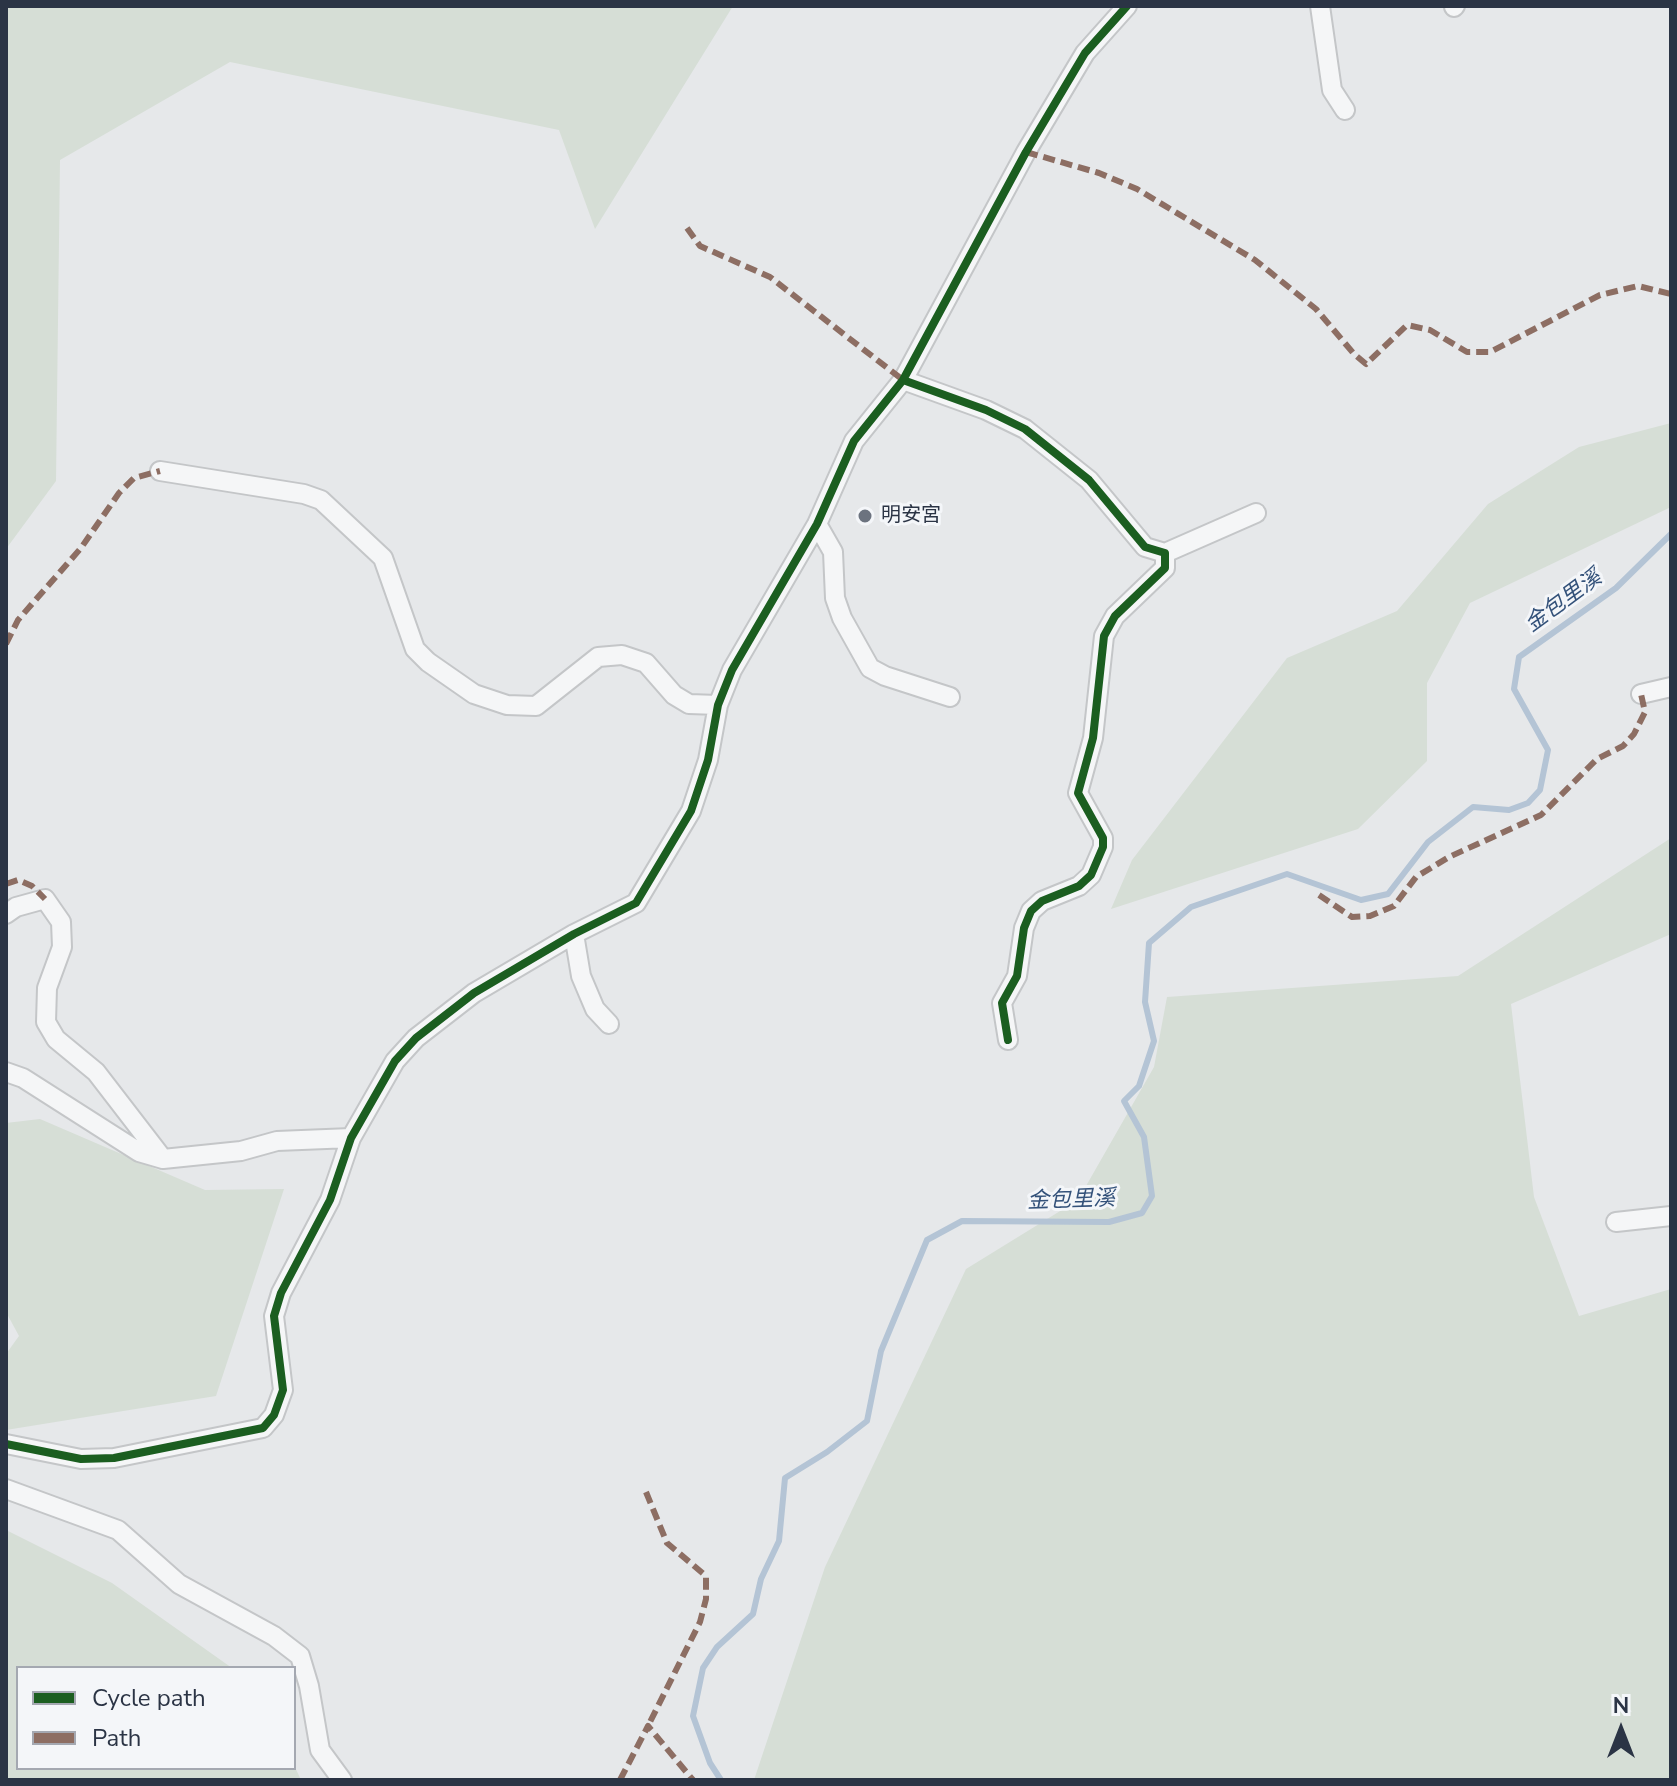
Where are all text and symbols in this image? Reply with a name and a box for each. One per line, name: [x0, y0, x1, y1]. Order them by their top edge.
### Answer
place label: 明安宮: [881, 504, 941, 528]
marker: 明安宮: [856, 507, 874, 525]
water label: 金包里溪: [1521, 565, 1607, 639]
water label: 金包里溪: [1027, 1186, 1115, 1216]
legend: [16, 1666, 296, 1770]
text: Cycle path: [92, 1682, 206, 1714]
north arrow: [1581, 1690, 1661, 1770]
text: N: [1613, 1691, 1629, 1721]
text: Path: [92, 1722, 141, 1754]

